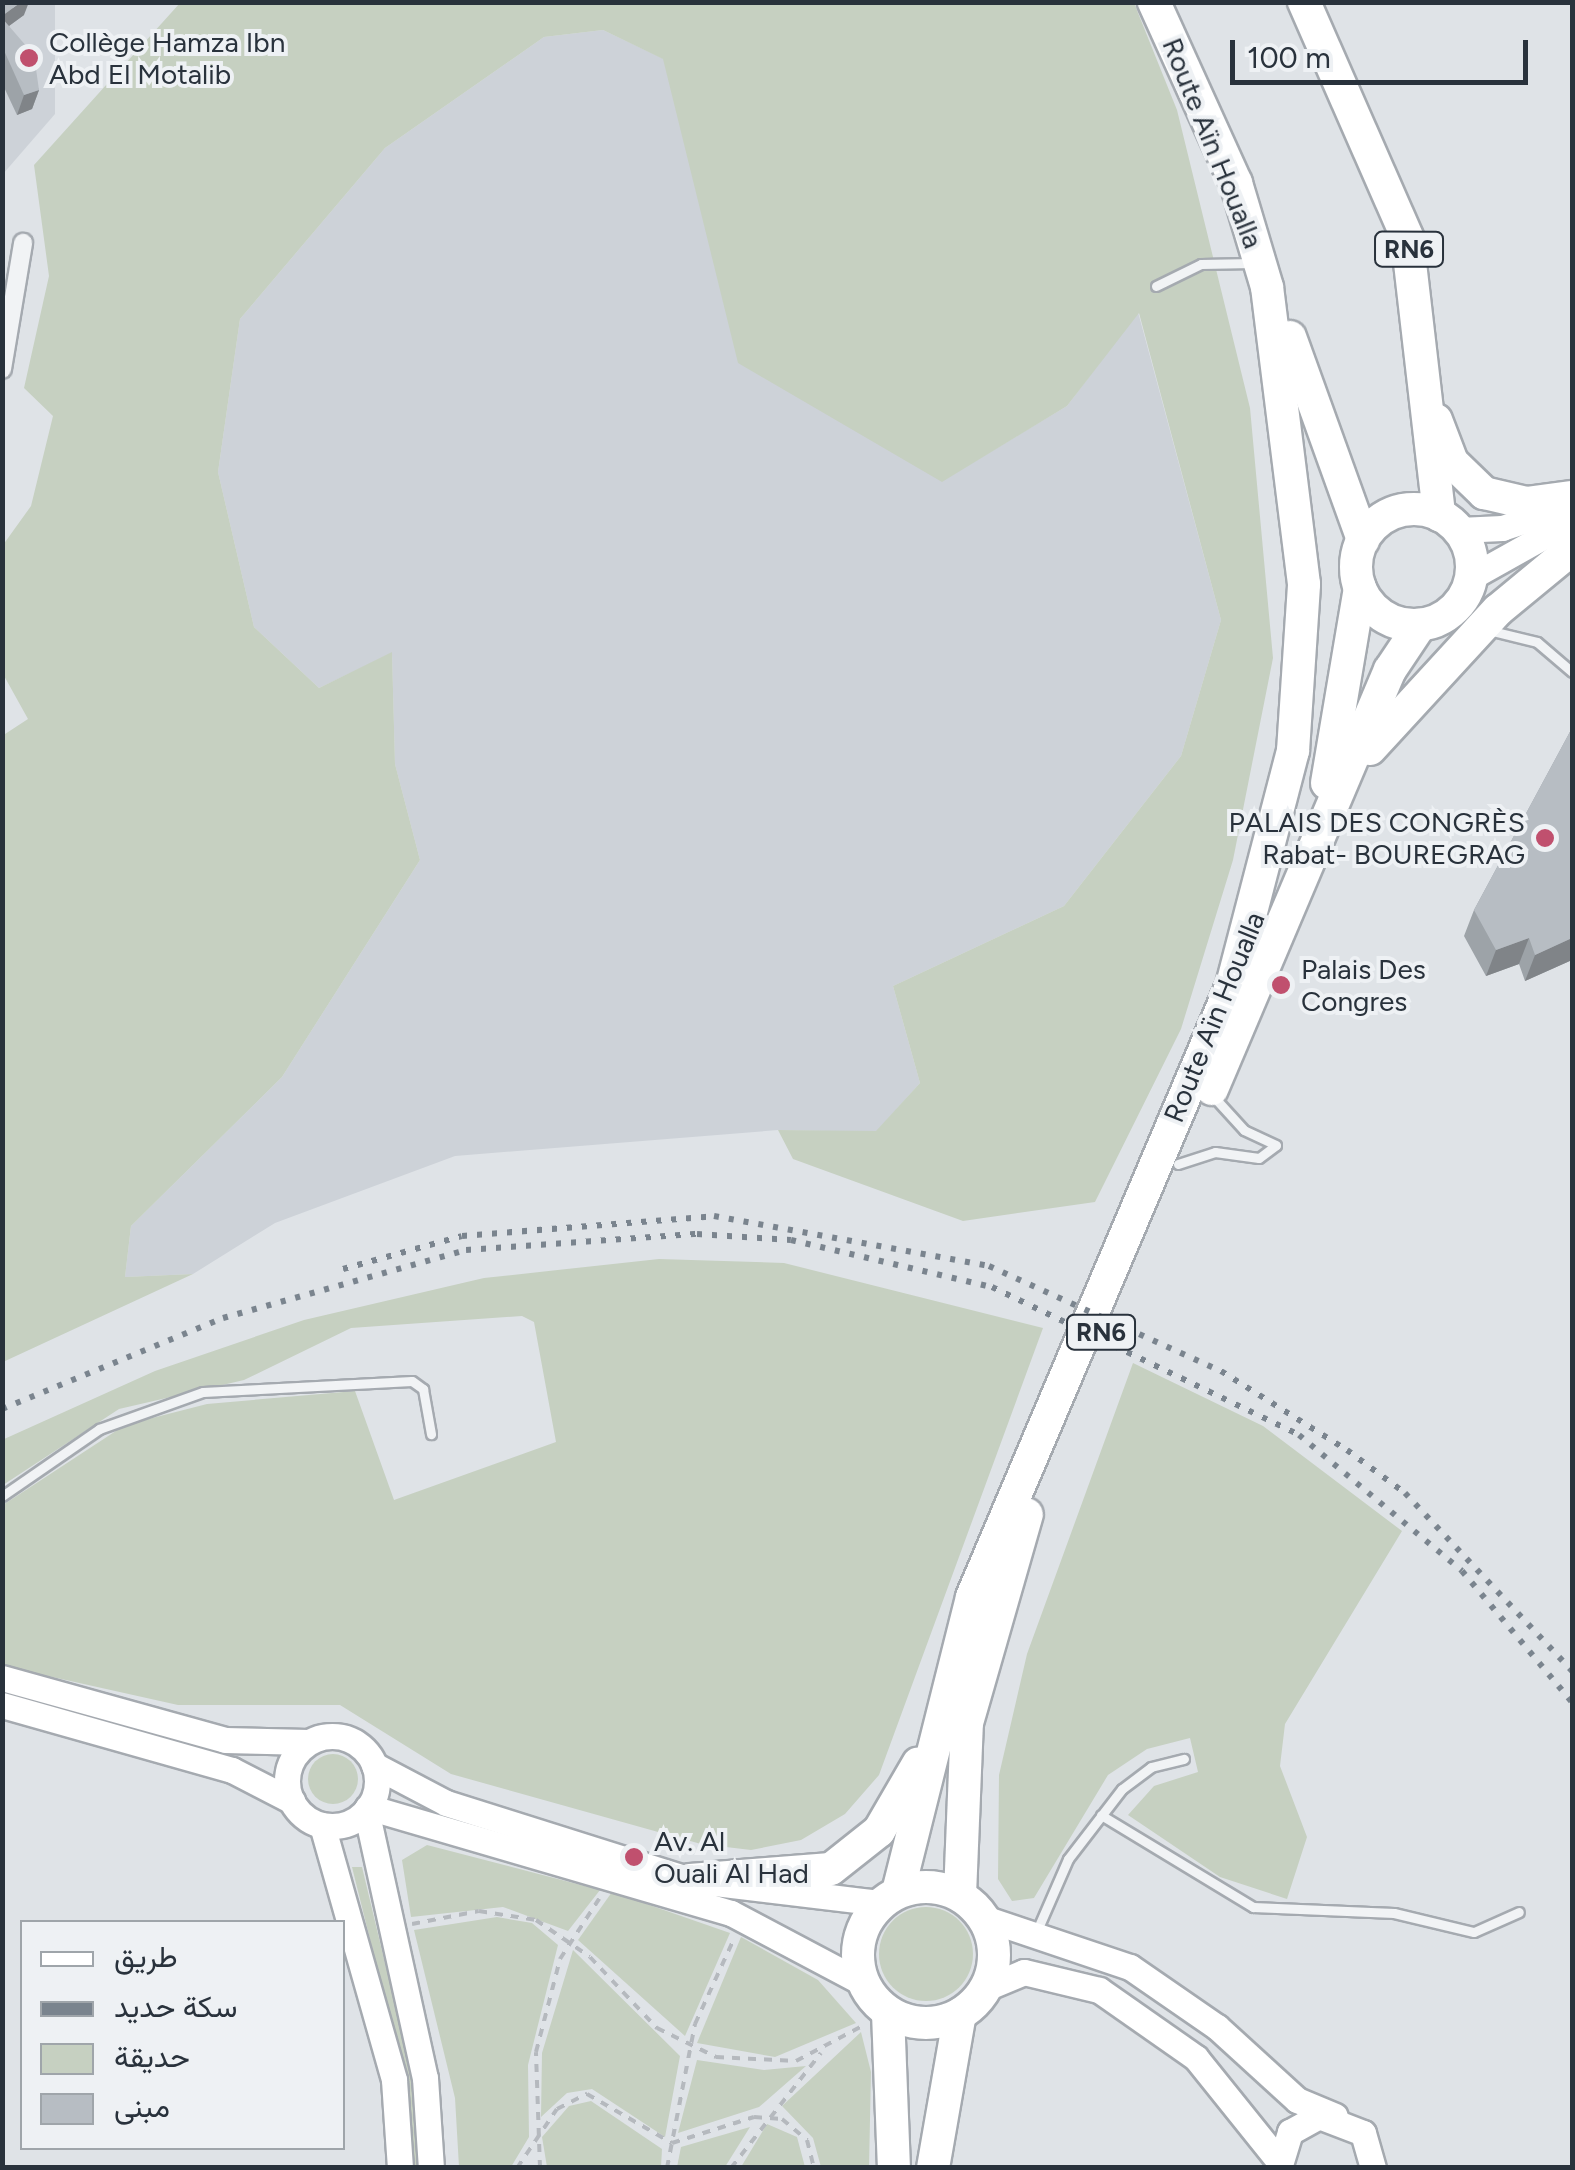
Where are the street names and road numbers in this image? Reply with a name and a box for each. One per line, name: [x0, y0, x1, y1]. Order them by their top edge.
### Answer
street label: Route Aïn Houalla: [1155, 33, 1271, 253]
road number: RN6: [1374, 229, 1444, 269]
street label: Route Aïn Houalla: [1156, 907, 1272, 1127]
road number: RN6: [1066, 1312, 1136, 1352]

